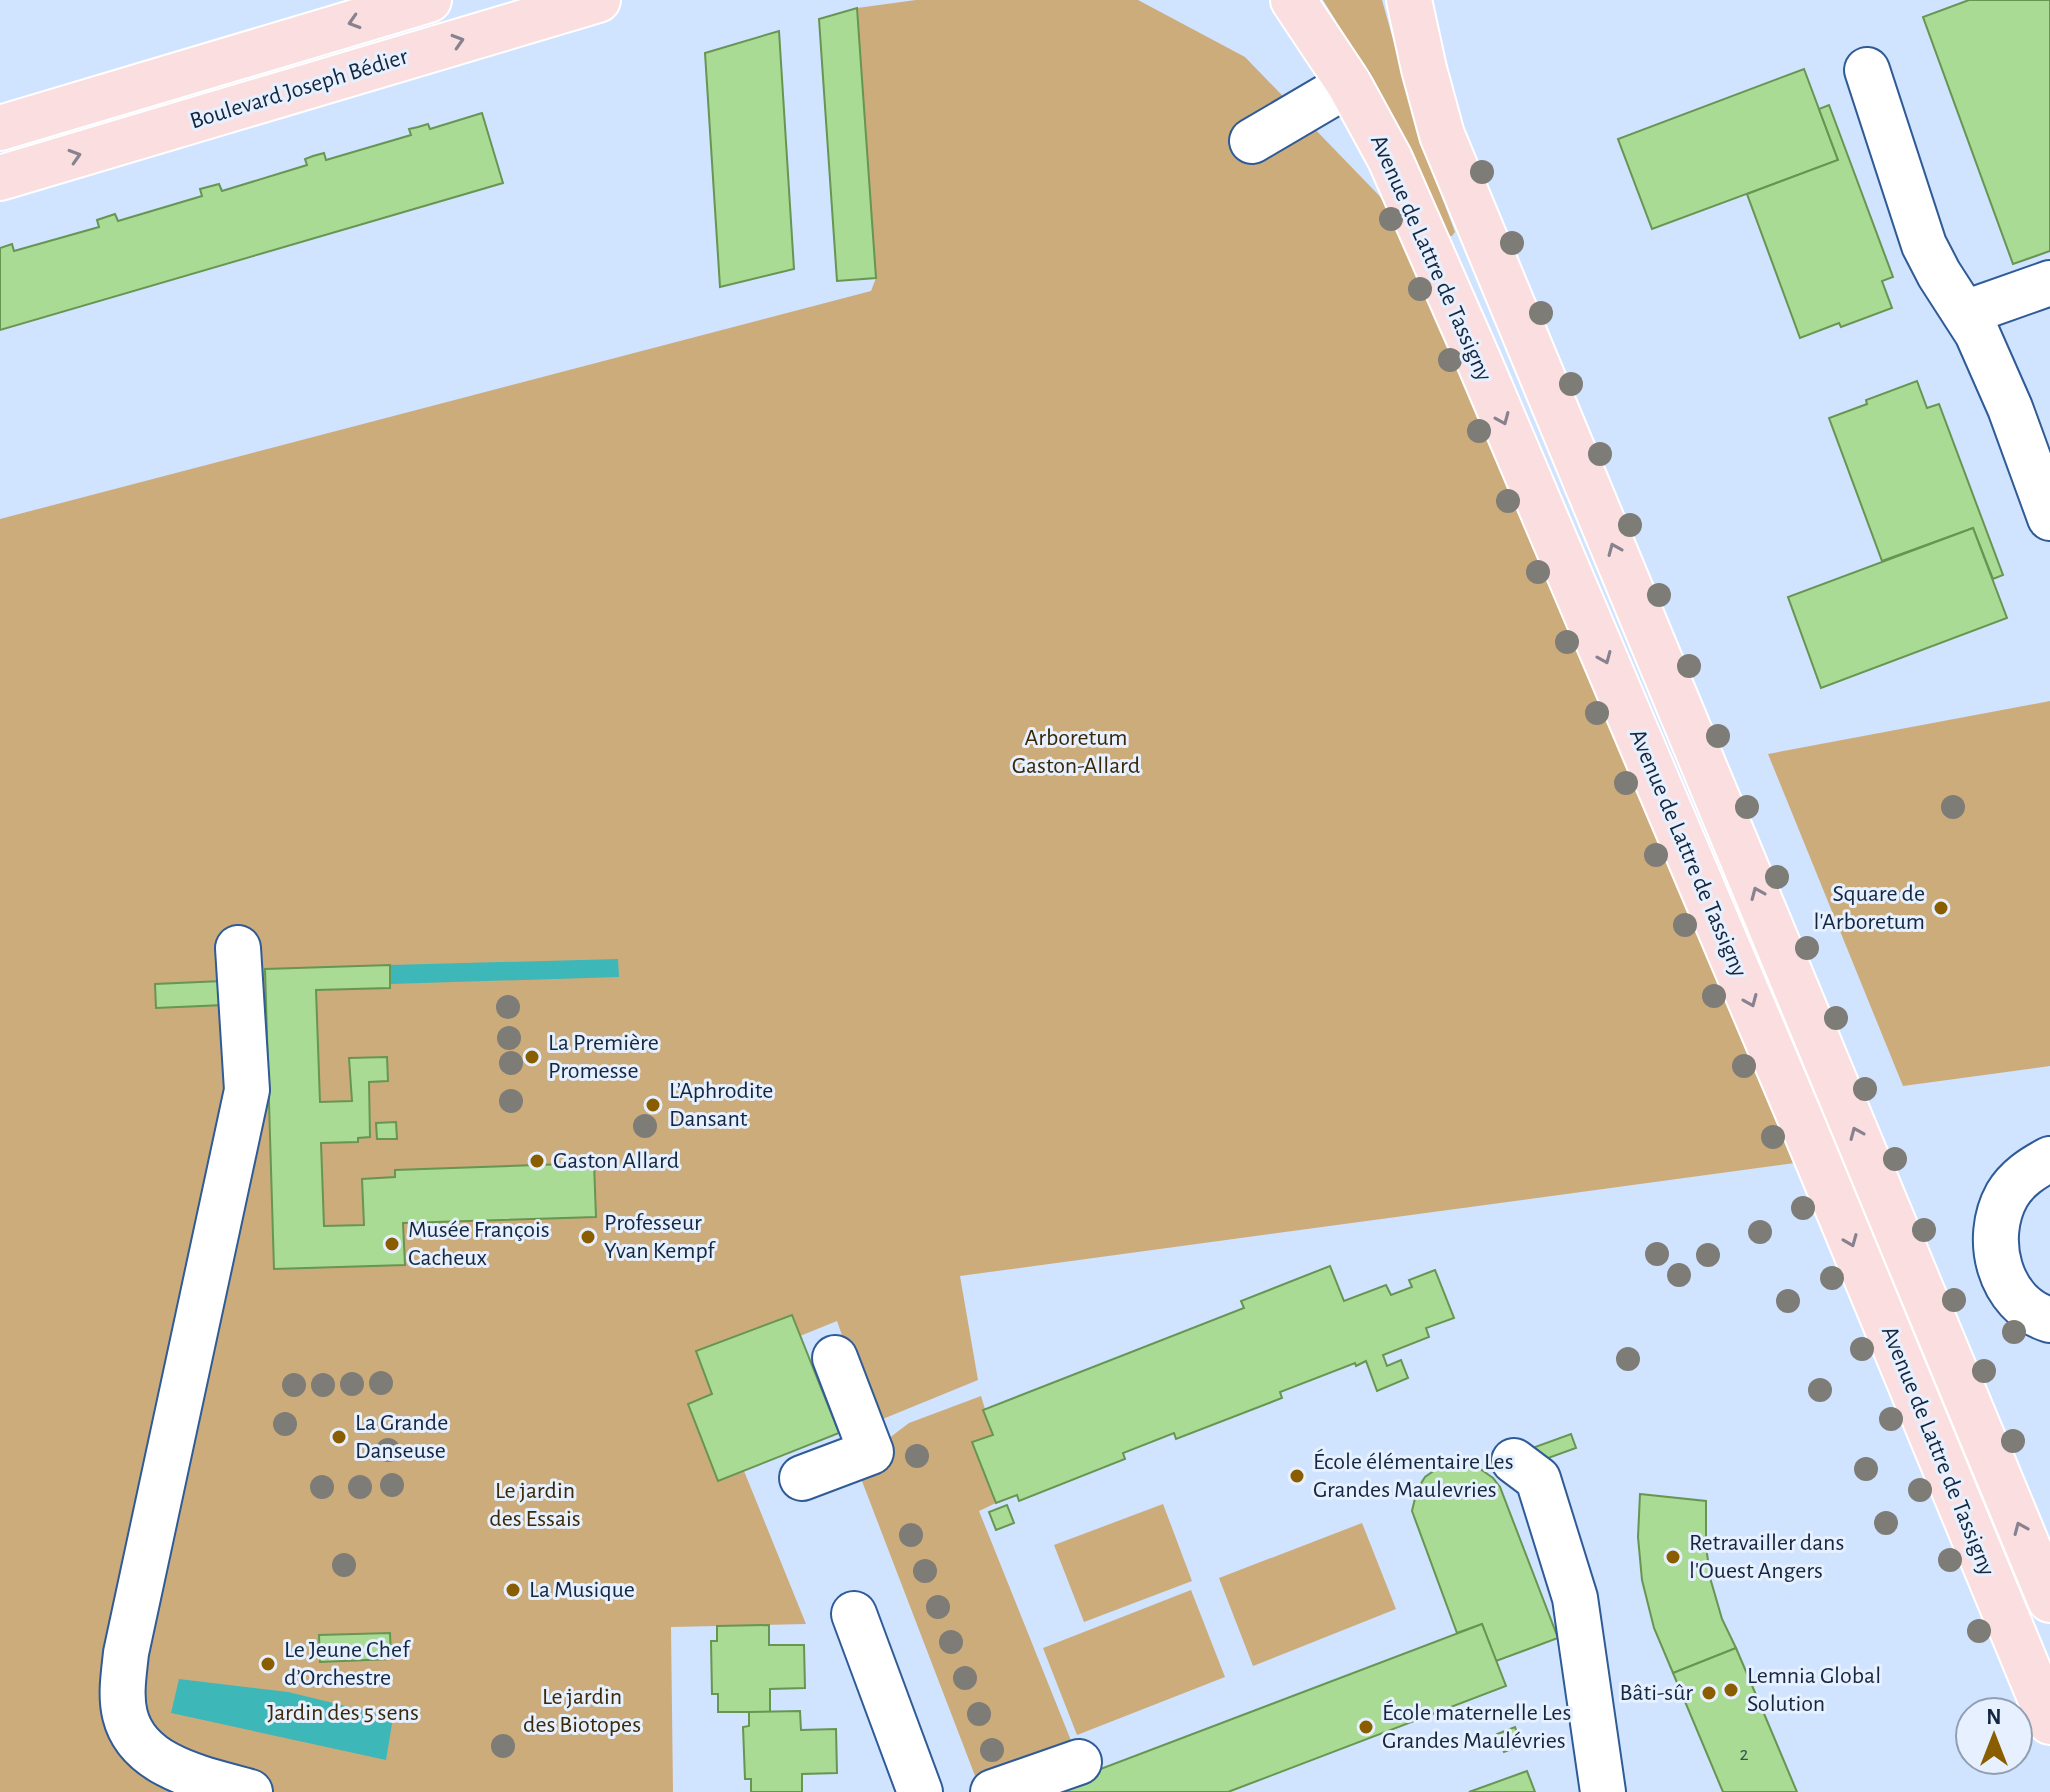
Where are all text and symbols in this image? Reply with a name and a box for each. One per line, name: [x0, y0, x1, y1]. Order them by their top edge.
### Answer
one-way arrow: [348, 13, 361, 29]
one-way arrow: [451, 34, 464, 50]
street label: Boulevard Joseph Bédier: [187, 44, 411, 134]
street label: Avenue de Lattre de Tassigny: [1366, 131, 1496, 385]
one-way arrow: [67, 149, 81, 165]
one-way arrow: [1494, 411, 1510, 425]
one-way arrow: [1607, 543, 1624, 557]
one-way arrow: [1595, 651, 1612, 665]
park label: Arboretum Gaston-Allard: [1012, 726, 1140, 778]
street label: Avenue de Lattre de Tassigny: [1625, 726, 1751, 980]
place label: Square de l'Arboretum: [1814, 882, 1925, 934]
one-way arrow: [1750, 887, 1766, 901]
marker: Square de l'Arboretum: [1932, 899, 1950, 917]
one-way arrow: [1741, 993, 1757, 1007]
place label: La Première Promesse: [548, 1031, 659, 1083]
marker: La Première Promesse: [523, 1048, 541, 1066]
place label: L’Aphrodite Dansant: [669, 1079, 773, 1131]
marker: L’Aphrodite Dansant: [644, 1096, 662, 1114]
one-way arrow: [1850, 1127, 1866, 1141]
place label: Gaston Allard: [553, 1149, 679, 1173]
marker: Gaston Allard: [528, 1152, 546, 1170]
place label: Professeur Yvan Kempf: [604, 1211, 716, 1263]
place label: Musée François Cacheux: [408, 1218, 550, 1270]
marker: Professeur Yvan Kempf: [579, 1228, 597, 1246]
one-way arrow: [1841, 1233, 1858, 1247]
marker: Musée François Cacheux: [383, 1235, 401, 1253]
street label: Avenue de Lattre de Tassigny: [1877, 1323, 1999, 1579]
place label: La Grande Danseuse: [355, 1411, 448, 1463]
marker: La Grande Danseuse: [330, 1428, 348, 1446]
place label: École élémentaire Les Grandes Maulevries: [1313, 1448, 1514, 1502]
marker: École élémentaire Les Grandes Maulevries: [1288, 1467, 1306, 1485]
park label: Le jardin des Essais: [489, 1479, 581, 1531]
one-way arrow: [2013, 1522, 2030, 1536]
place label: Retravailler dans l'Ouest Angers: [1689, 1531, 1844, 1583]
marker: Retravailler dans l'Ouest Angers: [1664, 1548, 1682, 1566]
place label: La Musique: [529, 1578, 635, 1602]
marker: La Musique: [504, 1581, 522, 1599]
place label: Le Jeune Chef d’Orchestre: [284, 1638, 411, 1690]
marker: Le Jeune Chef d’Orchestre: [259, 1655, 277, 1673]
place label: Lemnia Global Solution: [1747, 1664, 1881, 1716]
place label: Bâti-sûr: [1620, 1681, 1693, 1705]
marker: Lemnia Global Solution: [1722, 1681, 1740, 1699]
marker: Bâti-sûr: [1700, 1684, 1718, 1702]
park label: Le jardin des Biotopes: [523, 1685, 641, 1737]
north arrow: [1954, 1696, 2034, 1776]
place label: École maternelle Les Grandes Maulévries: [1382, 1699, 1571, 1753]
park label: Jardin des 5 sens: [267, 1701, 419, 1725]
text: N: [1986, 1706, 2002, 1728]
marker: École maternelle Les Grandes Maulévries: [1357, 1718, 1375, 1736]
house number: 2: [1739, 1744, 1749, 1764]

